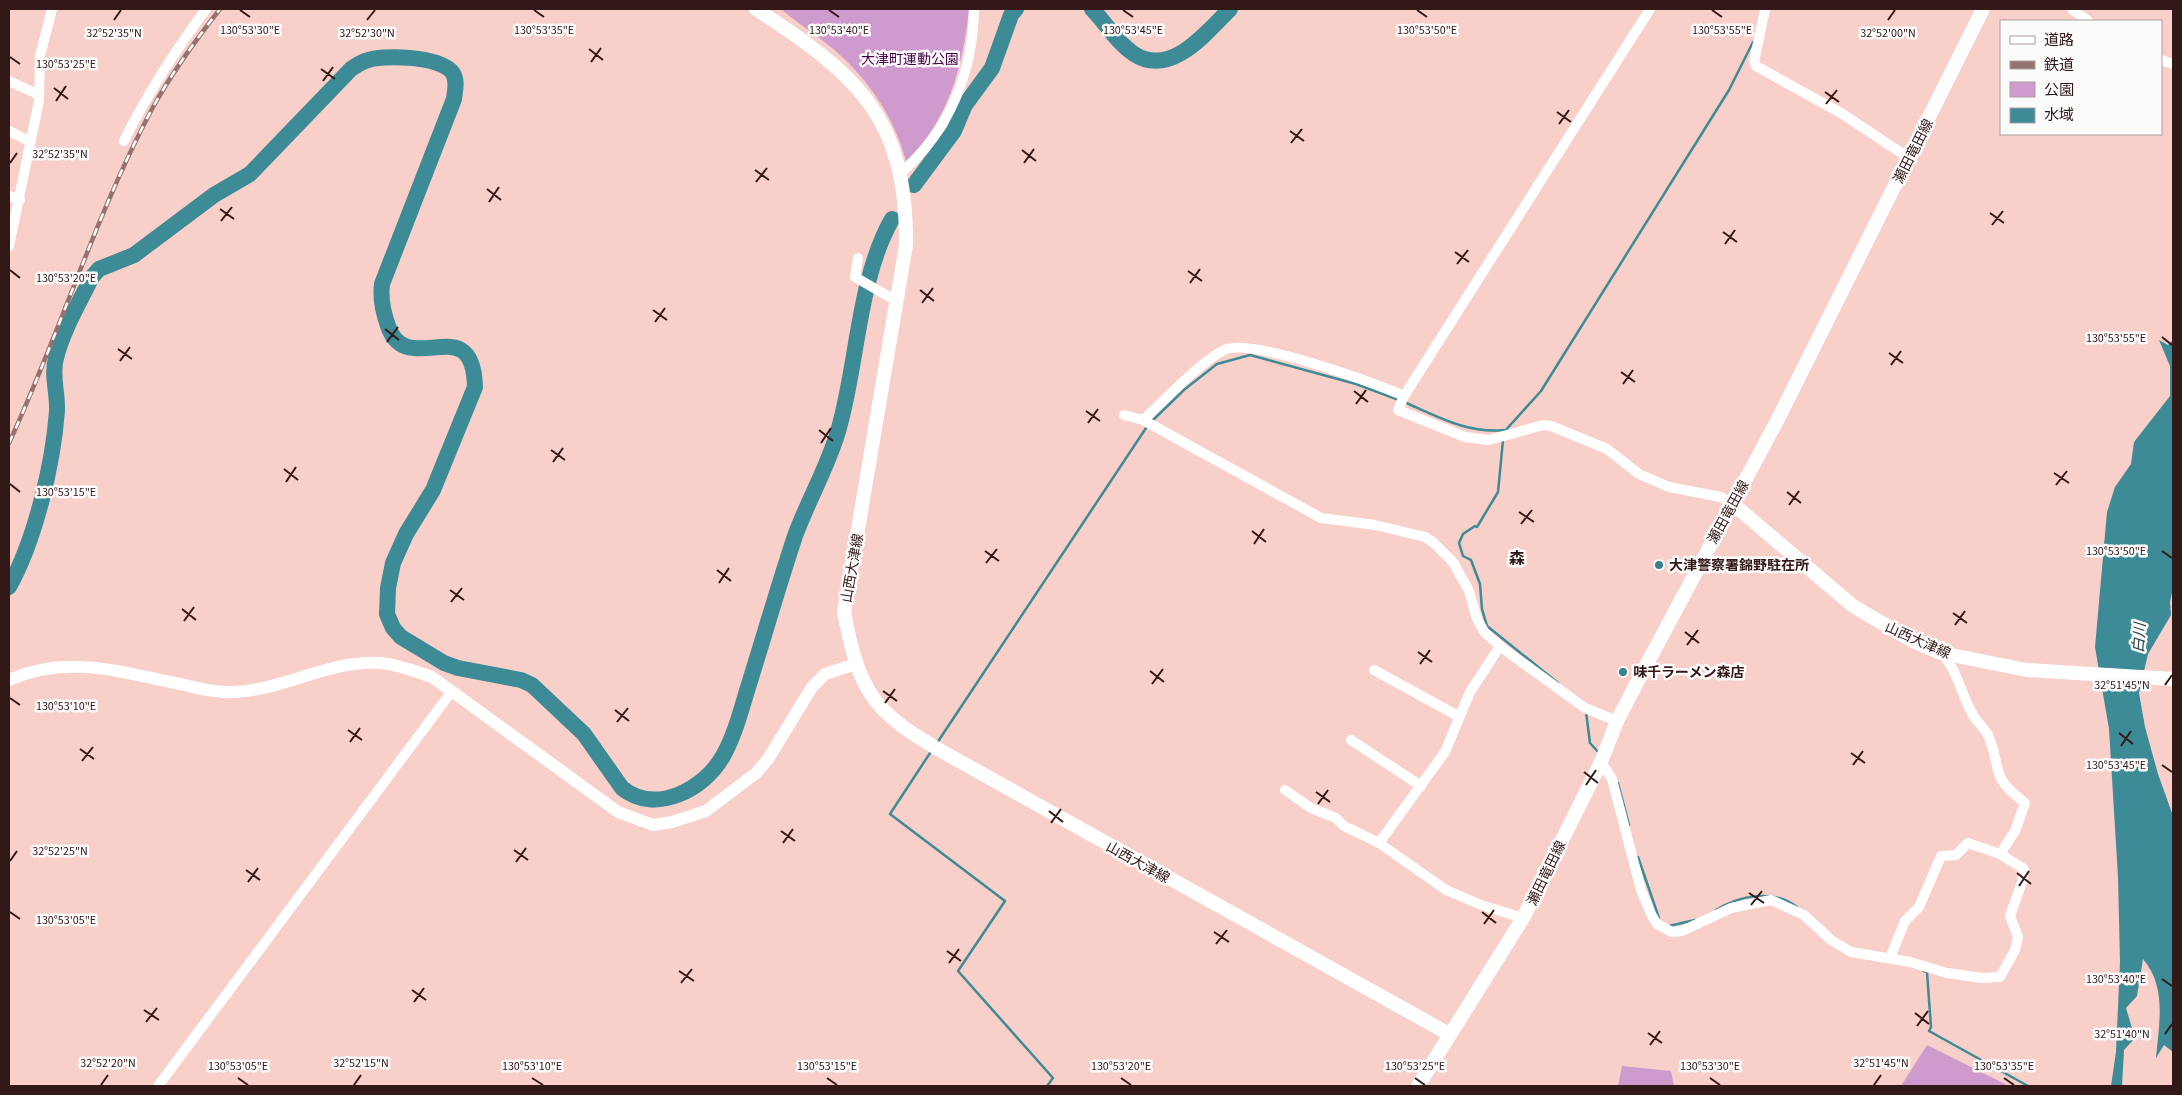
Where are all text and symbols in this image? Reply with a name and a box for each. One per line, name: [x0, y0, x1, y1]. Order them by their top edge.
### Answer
legend: [2000, 20, 2162, 135]
text: 130°53'30"E: [220, 22, 280, 39]
text: 130°53'35"E: [514, 22, 574, 39]
text: 130°53'40"E: [809, 22, 869, 39]
text: 130°53'45"E: [1103, 22, 1163, 39]
text: 130°53'50"E: [1397, 22, 1457, 39]
text: 130°53'55"E: [1692, 22, 1752, 39]
text: 32°52'35"N: [86, 25, 142, 42]
text: 32°52'30"N: [339, 25, 395, 42]
text: 32°52'00"N: [1860, 25, 1916, 42]
text: 道路: [2044, 30, 2074, 51]
park label: 大津町運動公園: [861, 50, 959, 70]
text: 鉄道: [2044, 55, 2074, 76]
text: 130°53'25"E: [36, 56, 96, 73]
text: 公園: [2044, 80, 2074, 101]
text: 水域: [2044, 105, 2074, 126]
street label: 瀬田竜田線: [1889, 116, 1939, 187]
text: 32°52'35"N: [32, 146, 88, 163]
text: 130°53'20"E: [36, 270, 96, 287]
text: 130°53'55"E: [2086, 330, 2146, 347]
street label: 瀬田竜田線: [1703, 477, 1755, 548]
text: 130°53'15"E: [36, 484, 96, 501]
street label: 山西大津線: [837, 532, 869, 604]
text: 130°53'50"E: [2086, 543, 2146, 560]
district label: 森: [1509, 548, 1525, 570]
place label: 大津警察署錦野駐在所: [1669, 556, 1809, 576]
marker: 大津警察署錦野駐在所: [1653, 559, 1665, 571]
street label: 山西大津線: [1882, 618, 1954, 664]
water label: 白川: [2128, 620, 2151, 654]
place label: 味千ラーメン森店: [1633, 663, 1744, 683]
marker: 味千ラーメン森店: [1617, 666, 1629, 678]
text: 32°51'45"N: [2094, 677, 2150, 694]
text: 130°53'10"E: [36, 698, 96, 715]
text: 130°53'45"E: [2086, 757, 2146, 774]
street label: 山西大津線: [1102, 837, 1173, 889]
street label: 瀬田竜田線: [1523, 838, 1571, 909]
text: 32°52'25"N: [32, 843, 88, 860]
text: 130°53'05"E: [36, 912, 96, 929]
text: 130°53'40"E: [2086, 971, 2146, 988]
text: 32°51'40"N: [2094, 1026, 2150, 1043]
text: 32°52'20"N: [80, 1055, 136, 1072]
text: 32°52'15"N: [333, 1055, 389, 1072]
text: 32°51'45"N: [1853, 1055, 1909, 1072]
text: 130°53'05"E: [208, 1058, 268, 1075]
text: 130°53'10"E: [502, 1058, 562, 1075]
text: 130°53'15"E: [797, 1058, 857, 1075]
text: 130°53'20"E: [1091, 1058, 1151, 1075]
text: 130°53'25"E: [1385, 1058, 1445, 1075]
text: 130°53'30"E: [1680, 1058, 1740, 1075]
text: 130°53'35"E: [1974, 1058, 2034, 1075]

